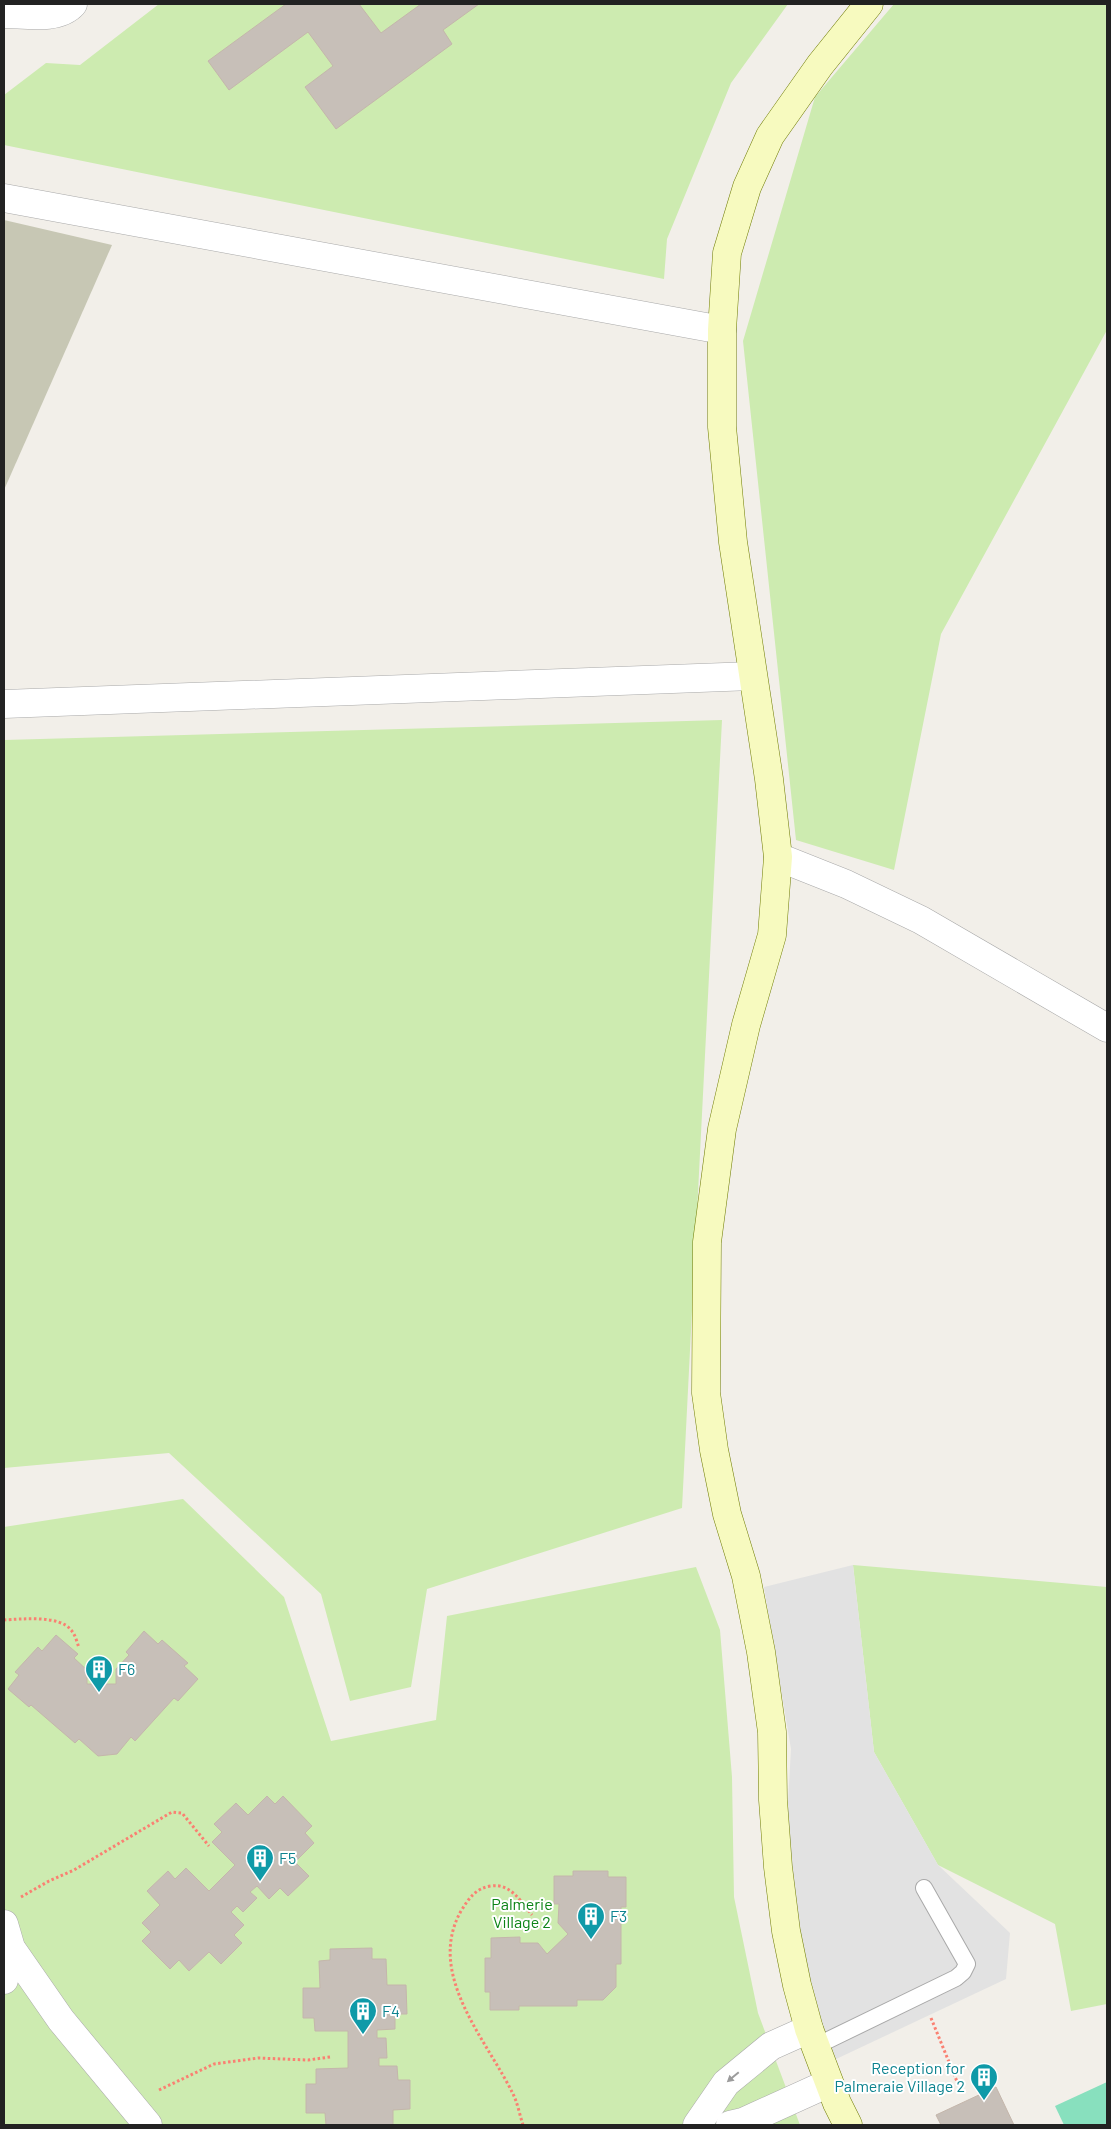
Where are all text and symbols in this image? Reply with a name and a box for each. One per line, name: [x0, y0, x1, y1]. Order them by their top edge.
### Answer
building icon: F6: [84, 1654, 114, 1693]
place label: F6: [118, 1659, 135, 1678]
building icon: F5: [245, 1843, 275, 1882]
place label: F5: [279, 1848, 296, 1867]
park label: Palmerie Village 2: [491, 1894, 553, 1931]
building icon: F3: [576, 1901, 606, 1940]
place label: F3: [610, 1906, 627, 1925]
building icon: F4: [348, 1996, 378, 2035]
place label: F4: [382, 2001, 400, 2020]
place label: Reception for Palmeraie Village 2: [834, 2058, 965, 2095]
building icon: Reception for Palmeraie Village 2: [969, 2062, 999, 2101]
one-way arrow: [727, 2071, 740, 2082]

